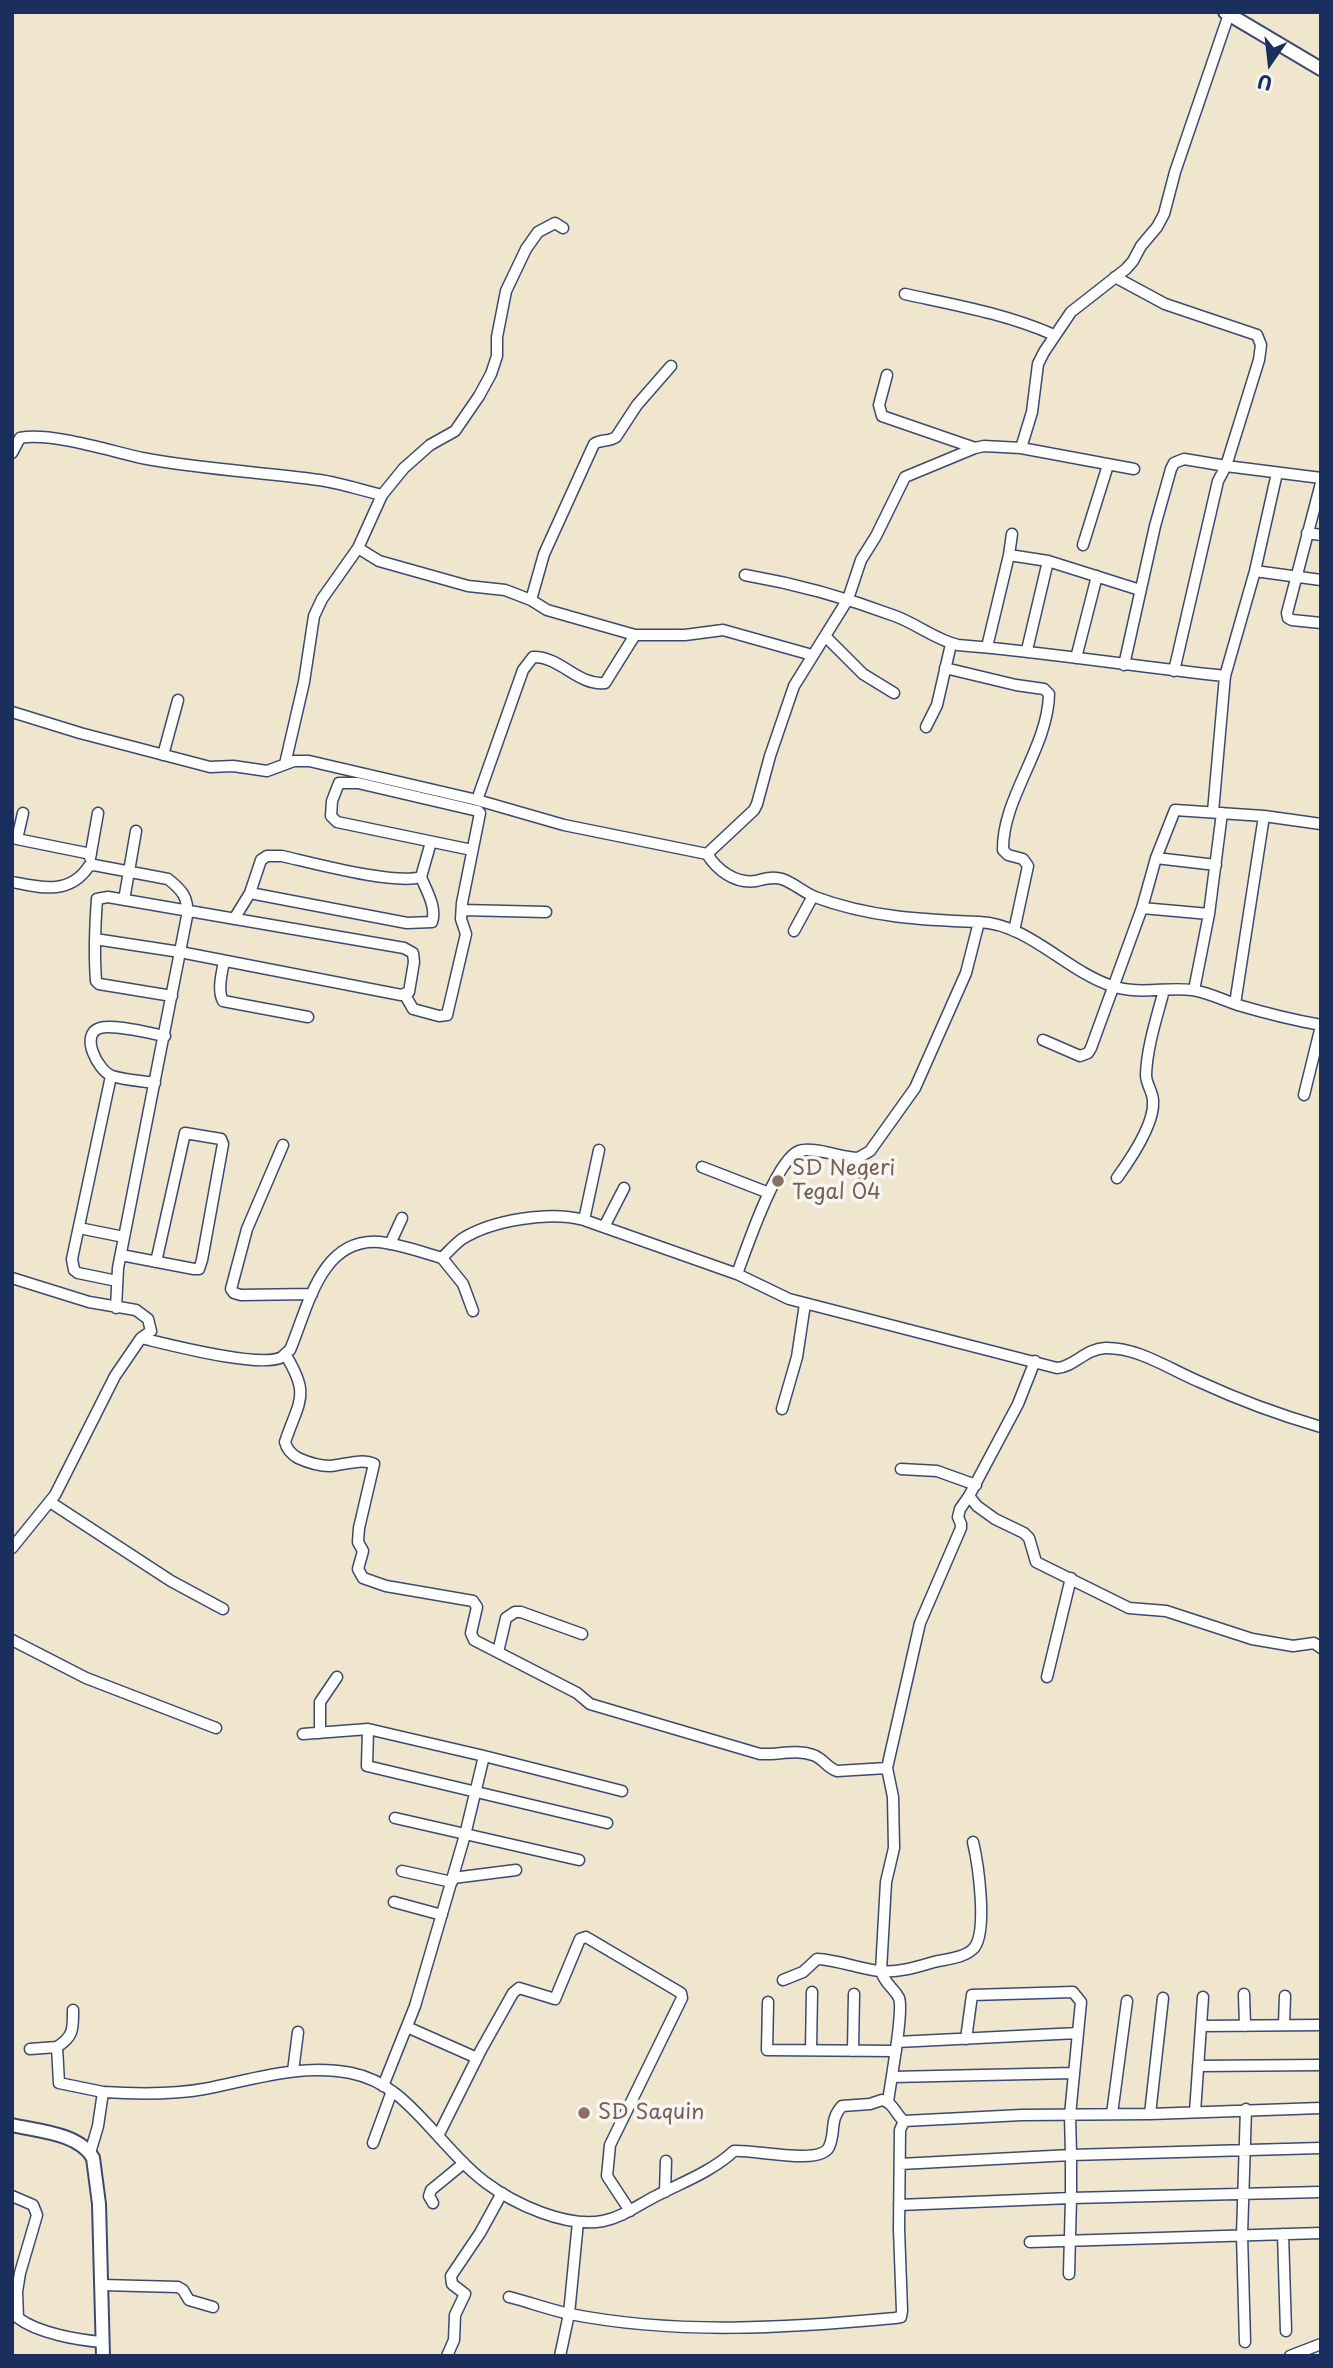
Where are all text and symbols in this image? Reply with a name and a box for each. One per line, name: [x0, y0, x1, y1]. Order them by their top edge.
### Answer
north arrow: [1235, 28, 1305, 98]
text: U: [1255, 68, 1275, 99]
place label: SD Negeri Tegal 04: [792, 1156, 895, 1206]
marker: SD Negeri Tegal 04: [770, 1173, 786, 1189]
place label: SD Saquin: [598, 2100, 704, 2126]
marker: SD Saquin: [576, 2105, 592, 2121]

